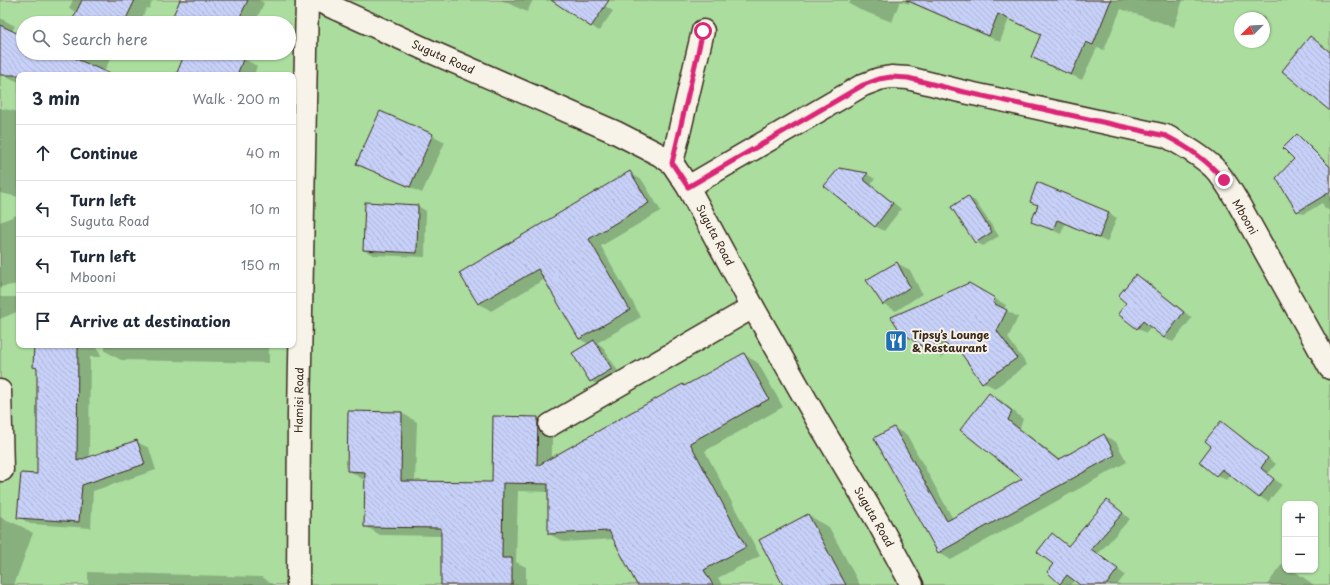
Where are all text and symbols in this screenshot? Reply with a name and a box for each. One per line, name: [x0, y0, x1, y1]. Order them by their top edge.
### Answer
north arrow: [1234, 12, 1270, 48]
search box: [16, 16, 296, 60]
route start: [694, 22, 712, 40]
icon: search: [30, 27, 52, 49]
text: Search here: [62, 27, 148, 50]
street label: Suguta Road: [409, 35, 477, 78]
text: 3 min: [32, 85, 80, 111]
text: Walk · 200 m: [192, 89, 280, 108]
text: Continue: [70, 141, 138, 164]
icon: ahead: [32, 142, 54, 164]
text: 40 m: [246, 143, 280, 162]
route end: [1215, 171, 1233, 189]
text: Turn left: [70, 188, 136, 211]
street label: Mbooni: [1228, 196, 1262, 238]
icon: left: [32, 198, 54, 220]
text: 10 m: [250, 199, 280, 218]
street label: Suguta Road: [692, 201, 739, 268]
text: Suguta Road: [70, 211, 150, 230]
text: Turn left: [70, 244, 136, 267]
icon: left: [32, 254, 54, 276]
text: 150 m: [241, 255, 280, 274]
text: Mbooni: [70, 267, 116, 286]
text: Arrive at destination: [70, 309, 231, 332]
icon: arrive: [32, 310, 54, 332]
place label: Tipsy’s Lounge & Restaurant: [912, 326, 989, 356]
restaurant icon: Tipsy’s Lounge & Restaurant: [883, 328, 909, 354]
street label: Hamisi Road: [289, 367, 308, 433]
street label: Suguta Road: [850, 483, 899, 550]
map controls: [1282, 501, 1318, 573]
button: +: [1282, 501, 1318, 537]
button: −: [1282, 537, 1318, 573]

